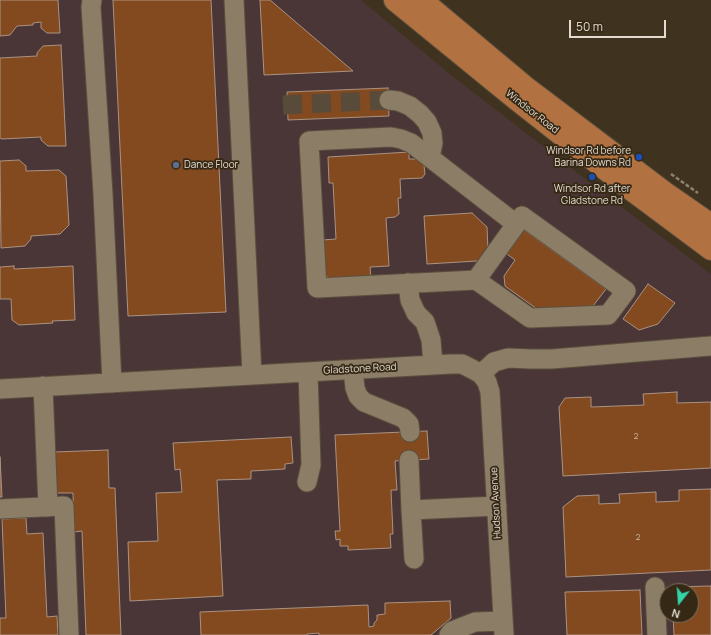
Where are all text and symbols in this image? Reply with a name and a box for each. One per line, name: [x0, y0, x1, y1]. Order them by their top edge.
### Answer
scale bar: [571, 12, 668, 38]
text: 50 m: [576, 18, 603, 35]
street label: Windsor Road: [503, 88, 561, 136]
place label: Windsor Rd before Barina Downs Rd: [546, 145, 631, 168]
marker: Windsor Rd before Barina Downs Rd: [634, 152, 644, 162]
place label: Dance Floor: [184, 159, 238, 171]
marker: Dance Floor: [171, 160, 181, 170]
marker: Windsor Rd after Gladstone Rd: [587, 172, 597, 182]
place label: Windsor Rd after Gladstone Rd: [554, 183, 630, 206]
street label: Gladstone Road: [323, 361, 397, 377]
house number: 2: [634, 432, 638, 442]
street label: Hudson Avenue: [488, 467, 504, 539]
house number: 2: [636, 533, 640, 543]
north arrow: [659, 583, 699, 623]
text: N: [670, 606, 682, 622]

